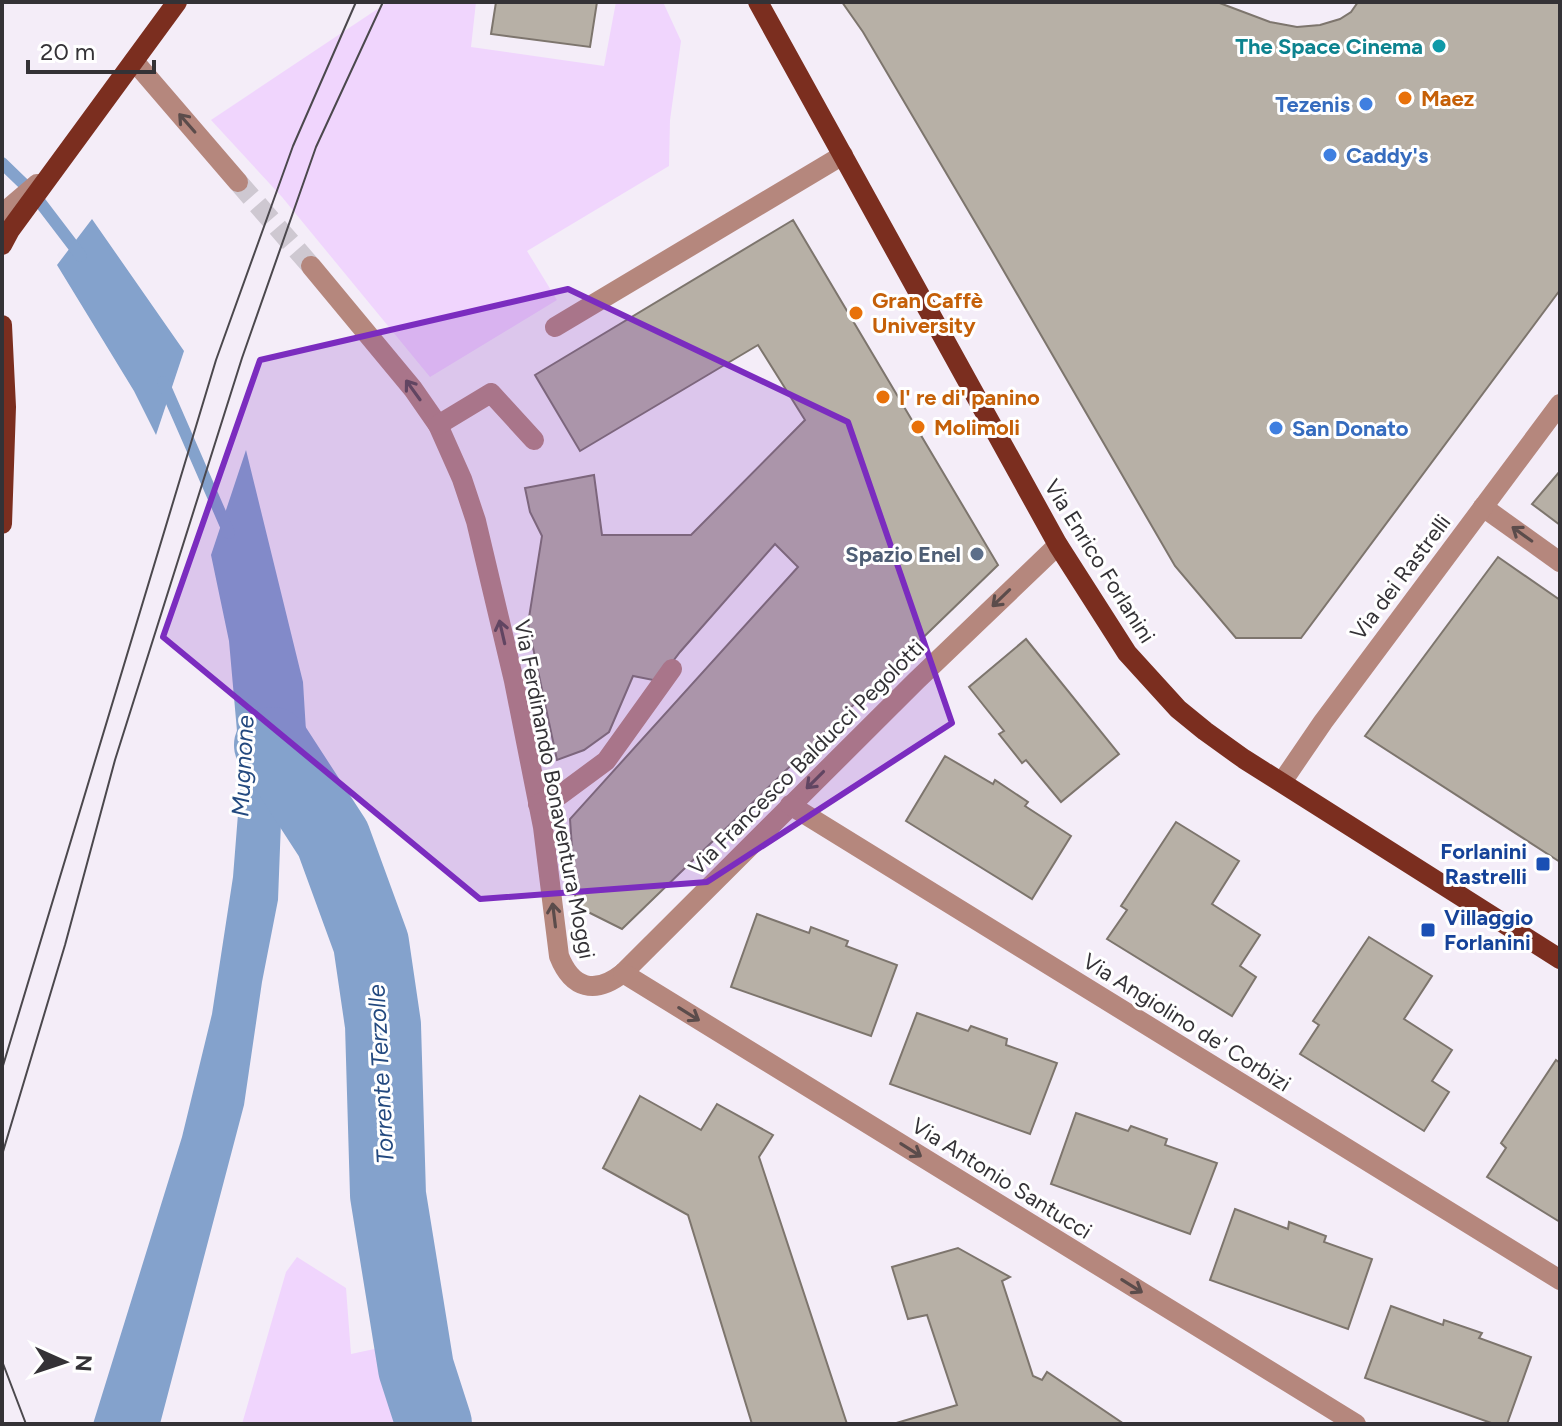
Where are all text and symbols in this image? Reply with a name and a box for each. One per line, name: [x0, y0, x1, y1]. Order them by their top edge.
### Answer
scale bar: [28, 24, 154, 74]
place label: The Space Cinema: [1235, 33, 1423, 60]
text: 20 m: [40, 37, 95, 66]
marker: The Space Cinema: [1430, 37, 1448, 55]
place label: Maez: [1421, 85, 1474, 112]
marker: Maez: [1396, 89, 1414, 107]
place label: Tezenis: [1275, 91, 1350, 118]
marker: Tezenis: [1357, 95, 1375, 113]
one-way arrow: [179, 113, 197, 133]
place label: Caddy's: [1346, 142, 1428, 169]
marker: Caddy's: [1321, 146, 1339, 164]
place label: Gran Caffè University: [872, 287, 983, 339]
marker: Gran Caffè University: [847, 304, 865, 322]
one-way arrow: [405, 380, 422, 402]
place label: I' re di' panino: [899, 384, 1040, 411]
marker: I' re di' panino: [874, 388, 892, 406]
place label: Molimoli: [934, 414, 1020, 441]
place label: San Donato: [1292, 415, 1409, 442]
marker: Molimoli: [909, 418, 927, 436]
marker: San Donato: [1267, 419, 1285, 437]
street label: Via Enrico Forlanini: [1038, 474, 1161, 648]
street label: Via dei Rastrelli: [1344, 509, 1456, 645]
one-way arrow: [1511, 526, 1533, 542]
place label: Spazio Enel: [845, 541, 961, 568]
marker: Spazio Enel: [968, 545, 986, 563]
one-way arrow: [991, 589, 1011, 608]
street label: Via Ferdinando Bonaventura Moggi: [508, 617, 601, 961]
one-way arrow: [494, 620, 509, 645]
street label: Via Francesco Balducci Pegolotti: [683, 634, 930, 881]
water label: Mugnone: [225, 714, 260, 817]
one-way arrow: [806, 770, 826, 790]
place label: Forlanini Rastrelli: [1440, 838, 1527, 890]
marker: Forlanini Rastrelli: [1534, 855, 1552, 873]
one-way arrow: [546, 902, 561, 929]
place label: Villaggio Forlanini: [1444, 904, 1533, 956]
marker: Villaggio Forlanini: [1419, 921, 1437, 939]
street label: Via Angiolino de' Corbizi: [1078, 947, 1296, 1097]
water label: Torrente Terzolle: [361, 984, 400, 1164]
one-way arrow: [677, 1006, 700, 1022]
street label: Via Antonio Santucci: [907, 1112, 1097, 1245]
one-way arrow: [899, 1142, 921, 1158]
one-way arrow: [1120, 1279, 1143, 1295]
north arrow: [24, 1322, 104, 1402]
text: N: [70, 1354, 97, 1372]

